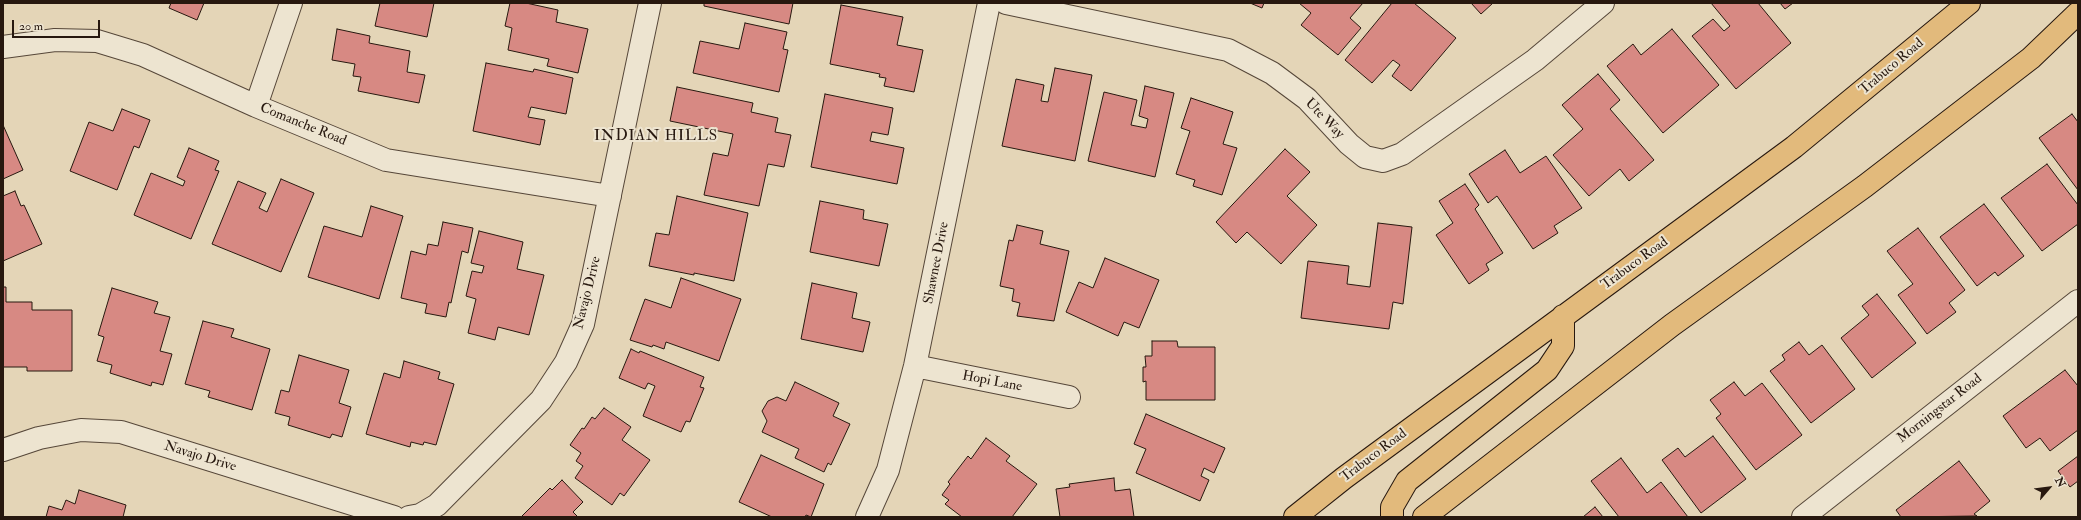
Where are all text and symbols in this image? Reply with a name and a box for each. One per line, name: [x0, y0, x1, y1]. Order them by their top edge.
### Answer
scale bar: [14, 12, 102, 38]
text: 20 m: [19, 19, 43, 34]
street label: Trabuco Road: [1857, 35, 1927, 99]
street label: Ute Way: [1301, 95, 1347, 143]
street label: Comanche Road: [257, 100, 349, 150]
district label: INDIAN HILLS: [594, 128, 718, 146]
street label: Shawnee Drive: [921, 221, 953, 305]
street label: Trabuco Road: [1598, 234, 1672, 294]
street label: Navajo Drive: [571, 255, 605, 331]
street label: Hopi Lane: [961, 368, 1023, 396]
street label: Morningstar Road: [1894, 371, 1986, 447]
street label: Trabuco Road: [1338, 426, 1410, 486]
street label: Navajo Drive: [162, 438, 238, 476]
north arrow: [2029, 468, 2069, 508]
text: N: [2052, 475, 2068, 490]

